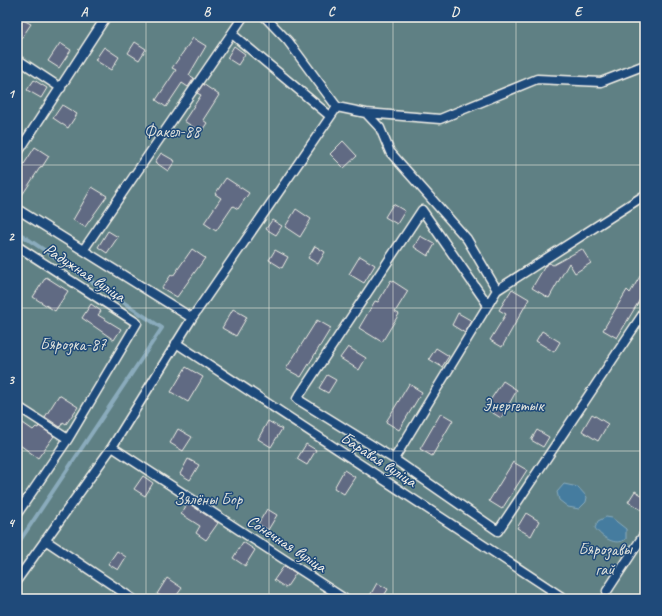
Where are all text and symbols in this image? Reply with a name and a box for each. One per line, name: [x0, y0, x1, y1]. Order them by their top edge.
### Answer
text: A: [81, 4, 89, 20]
text: B: [204, 4, 212, 20]
text: C: [328, 4, 336, 20]
text: D: [451, 4, 460, 20]
text: E: [575, 4, 584, 20]
text: 1: [8, 86, 16, 102]
park label: Факел-88: [144, 121, 202, 142]
text: 2: [8, 229, 15, 245]
street label: Радужная вуліца: [40, 238, 131, 307]
park label: Бярозка-87: [40, 334, 108, 356]
text: 3: [8, 372, 15, 388]
park label: Энергетык: [482, 395, 545, 416]
street label: Баравая вуліца: [337, 427, 422, 493]
park label: Зялёны Бор: [174, 489, 244, 510]
street label: Сонечная вуліца: [243, 510, 332, 578]
text: 4: [8, 515, 16, 531]
park label: Бярозавы гай: [578, 539, 634, 580]

